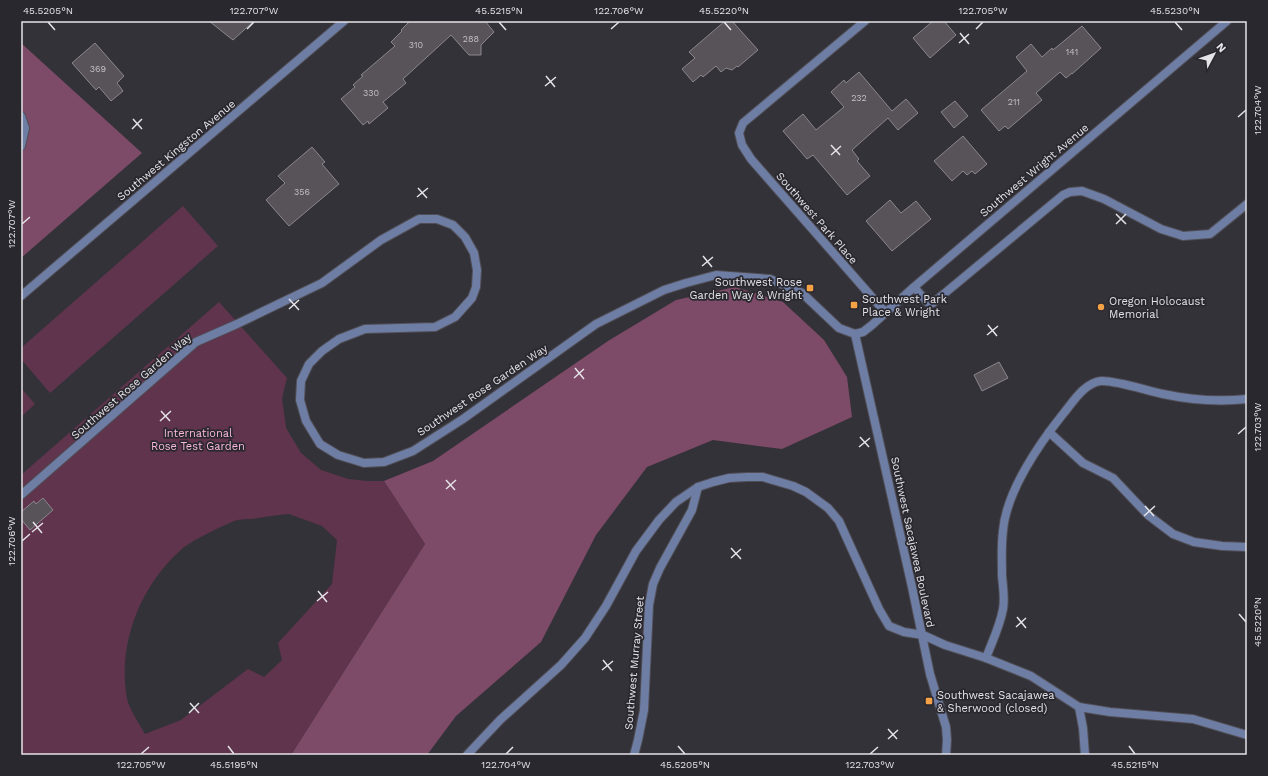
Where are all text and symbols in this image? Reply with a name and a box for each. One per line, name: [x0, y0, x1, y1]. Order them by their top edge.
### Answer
text: 45.5205°N: [23, 5, 73, 16]
text: 122.707°W: [230, 5, 279, 16]
text: 45.5215°N: [475, 5, 523, 16]
text: 122.706°W: [594, 5, 644, 16]
text: 45.5220°N: [699, 5, 749, 16]
text: 122.705°W: [958, 5, 1008, 16]
text: 45.5230°N: [1150, 5, 1200, 16]
house number: 288: [463, 34, 479, 44]
north arrow: [1194, 34, 1234, 74]
house number: 310: [409, 40, 424, 50]
text: N: [1214, 40, 1229, 55]
house number: 141: [1066, 47, 1078, 57]
house number: 369: [90, 64, 106, 74]
text: 122.704°W: [1252, 85, 1263, 135]
house number: 330: [363, 88, 379, 98]
house number: 232: [851, 93, 867, 103]
street label: Southwest Kingston Avenue: [115, 97, 238, 204]
house number: 211: [1008, 97, 1020, 107]
street label: Southwest Wright Avenue: [977, 121, 1091, 220]
street label: Southwest Park Place: [773, 170, 860, 267]
house number: 356: [294, 187, 310, 197]
text: 122.707°W: [6, 199, 17, 248]
place label: Southwest Rose Garden Way & Wright: [690, 276, 802, 302]
marker: Southwest Rose Garden Way & Wright: [805, 283, 815, 293]
place label: Southwest Park Place & Wright: [862, 293, 947, 319]
place label: Oregon Holocaust Memorial: [1109, 295, 1205, 321]
marker: Southwest Park Place & Wright: [849, 300, 859, 310]
marker: Oregon Holocaust Memorial: [1096, 302, 1106, 312]
street label: Southwest Rose Garden Way: [69, 331, 194, 442]
street label: Southwest Rose Garden Way: [415, 342, 550, 439]
text: 122.703°W: [1252, 402, 1263, 451]
park label: International Rose Test Garden: [151, 427, 245, 453]
street label: Southwest Sacajawea Boulevard: [888, 456, 937, 629]
text: 122.706°W: [6, 516, 17, 566]
street label: Southwest Murray Street: [622, 595, 647, 731]
text: 45.5220°N: [1252, 597, 1263, 647]
place label: Southwest Sacajawea & Sherwood (closed): [937, 689, 1054, 715]
marker: Southwest Sacajawea & Sherwood (closed): [924, 696, 934, 706]
text: 122.705°W: [116, 759, 166, 770]
text: 45.5195°N: [210, 759, 258, 770]
text: 122.704°W: [481, 759, 531, 770]
text: 45.5205°N: [660, 759, 710, 770]
text: 122.703°W: [846, 759, 895, 770]
text: 45.5215°N: [1111, 759, 1159, 770]

